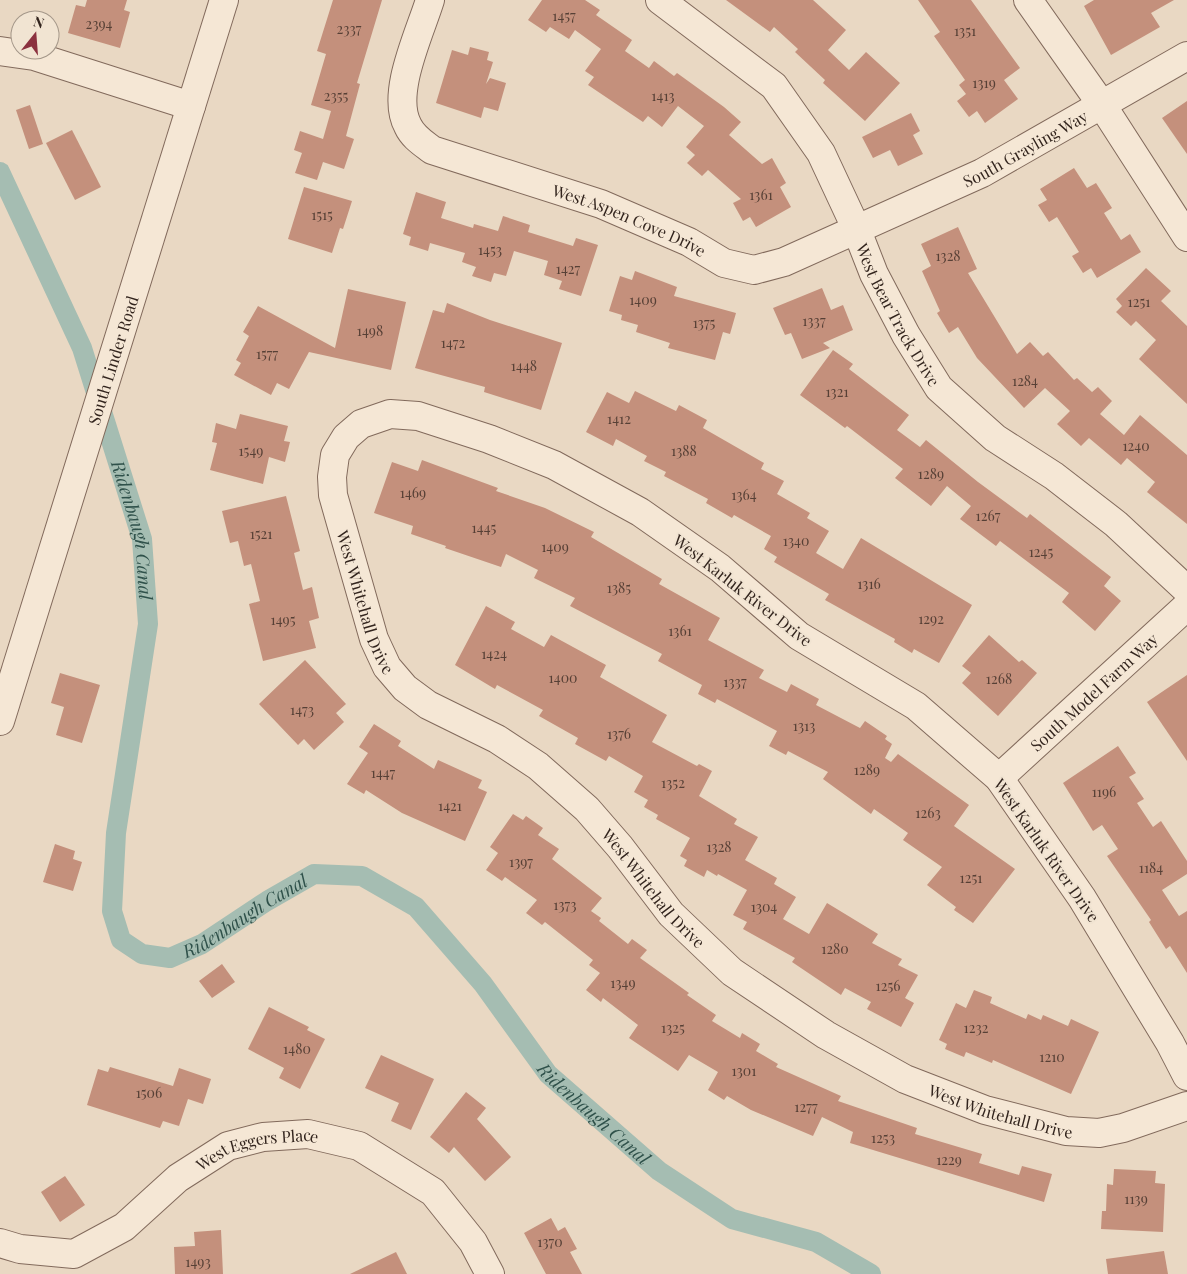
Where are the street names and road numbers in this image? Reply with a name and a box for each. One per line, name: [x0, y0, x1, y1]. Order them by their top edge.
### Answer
street label: South Grayling Way: [959, 105, 1091, 191]
street label: West Aspen Cove Drive: [549, 178, 710, 261]
street label: West Bear Track Drive: [852, 239, 945, 390]
street label: South Linder Road: [82, 293, 142, 427]
street label: West Whitehall Drive: [333, 527, 399, 678]
street label: West Karluk River Drive: [669, 529, 817, 651]
street label: South Model Farm Way: [1025, 628, 1162, 755]
street label: West Karluk River Drive: [989, 773, 1104, 926]
street label: West Whitehall Drive: [597, 823, 710, 952]
street label: West Whitehall Drive: [925, 1078, 1073, 1142]
street label: West Eggers Place: [191, 1123, 321, 1175]

